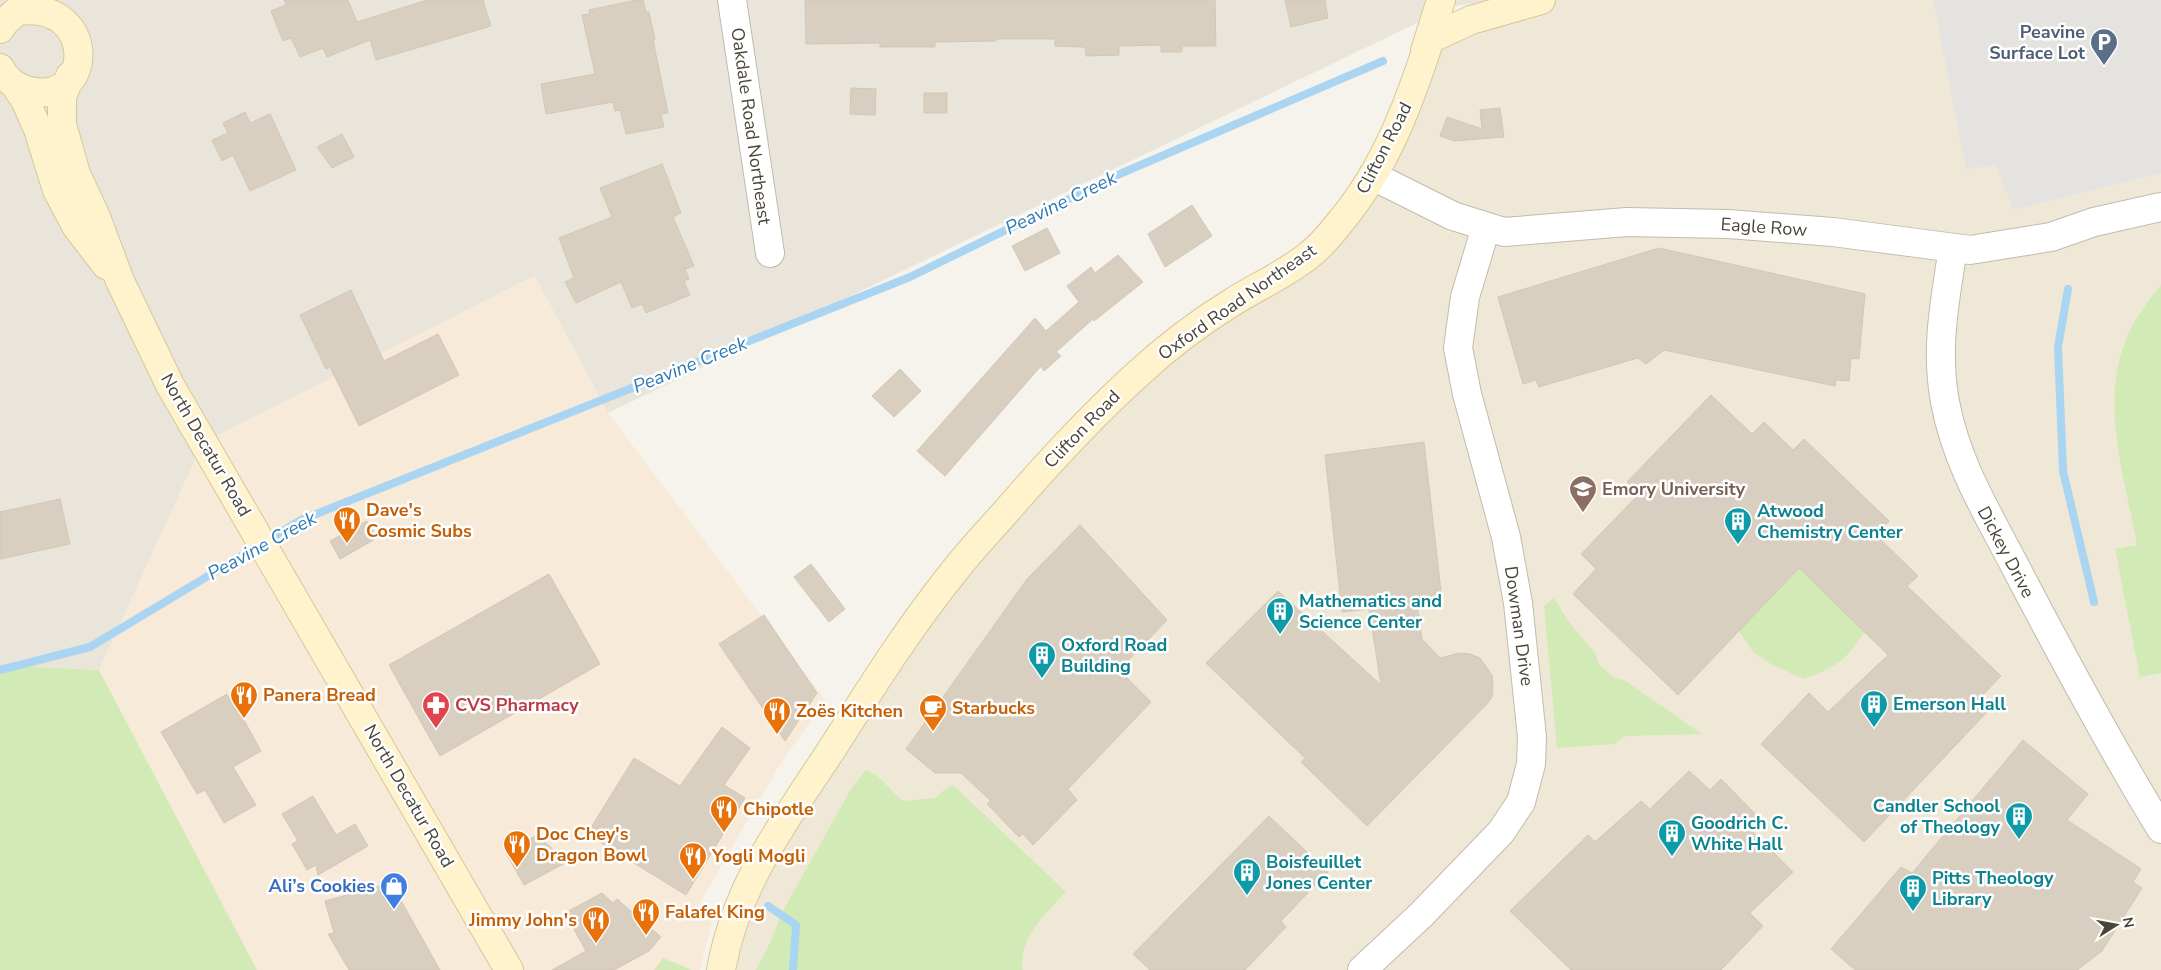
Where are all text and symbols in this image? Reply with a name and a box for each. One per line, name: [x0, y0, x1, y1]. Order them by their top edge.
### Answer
place label: Peavine Surface Lot: [1989, 20, 2085, 65]
street label: Oakdale Road Northeast: [725, 26, 777, 227]
parking icon: Peavine Surface Lot: [2089, 27, 2119, 66]
street label: Clifton Road: [1351, 98, 1417, 198]
water label: Peavine Creek: [1001, 165, 1121, 241]
street label: Eagle Row: [1720, 212, 1808, 242]
street label: Oxford Road Northeast: [1153, 238, 1321, 366]
water label: Peavine Creek: [629, 330, 751, 400]
street label: North Decatur Road: [155, 369, 257, 521]
street label: Clifton Road: [1039, 385, 1125, 473]
school or university icon: Emory University: [1568, 474, 1598, 513]
place label: Emory University: [1602, 477, 1746, 501]
place label: Dave's Cosmic Subs: [366, 498, 472, 543]
place label: Atwood Chemistry Center: [1757, 499, 1903, 544]
street label: Dickey Drive: [1972, 502, 2040, 602]
water label: Peavine Creek: [203, 505, 322, 587]
restaurant icon: Dave's Cosmic Subs: [332, 505, 362, 544]
building icon: Atwood Chemistry Center: [1723, 506, 1753, 545]
street label: Dowman Drive: [1499, 564, 1539, 688]
place label: Mathematics and Science Center: [1299, 589, 1442, 634]
building icon: Mathematics and Science Center: [1265, 596, 1295, 635]
place label: Oxford Road Building: [1061, 633, 1167, 678]
building icon: Oxford Road Building: [1027, 640, 1057, 679]
restaurant icon: Panera Bread: [229, 680, 259, 719]
place label: Panera Bread: [263, 683, 376, 707]
building icon: Emerson Hall: [1859, 689, 1889, 728]
pharmacy icon: CVS Pharmacy: [421, 690, 451, 729]
place label: Emerson Hall: [1893, 692, 2006, 716]
place label: CVS Pharmacy: [455, 693, 579, 717]
cafe icon: Starbucks: [918, 693, 948, 732]
restaurant icon: Zoës Kitchen: [762, 696, 792, 735]
place label: Starbucks: [952, 696, 1035, 720]
place label: Zoës Kitchen: [796, 699, 903, 723]
street label: North Decatur Road: [358, 720, 460, 872]
restaurant icon: Chipotle: [709, 794, 739, 833]
place label: Candler School of Theology: [1873, 794, 2001, 839]
place label: Chipotle: [743, 797, 814, 821]
building icon: Candler School of Theology: [2004, 801, 2034, 840]
place label: Goodrich C. White Hall: [1691, 811, 1788, 856]
building icon: Goodrich C. White Hall: [1657, 818, 1687, 857]
place label: Doc Chey's Dragon Bowl: [536, 822, 647, 867]
restaurant icon: Doc Chey's Dragon Bowl: [502, 829, 532, 868]
restaurant icon: Yogli Mogli: [678, 841, 708, 880]
place label: Yogli Mogli: [711, 844, 805, 868]
place label: Boisfeuillet Jones Center: [1265, 850, 1372, 895]
building icon: Boisfeuillet Jones Center: [1232, 857, 1262, 896]
place label: Pitts Theology Library: [1932, 866, 2054, 911]
shop icon: Ali’s Cookies: [379, 871, 409, 910]
building icon: Pitts Theology Library: [1898, 873, 1928, 912]
place label: Ali’s Cookies: [269, 874, 375, 898]
restaurant icon: Falafel King: [631, 897, 661, 936]
place label: Falafel King: [665, 900, 765, 924]
north arrow: [2091, 900, 2141, 950]
restaurant icon: Jimmy John's: [581, 905, 611, 944]
place label: Jimmy John's: [468, 908, 577, 932]
text: N: [2118, 916, 2139, 930]

